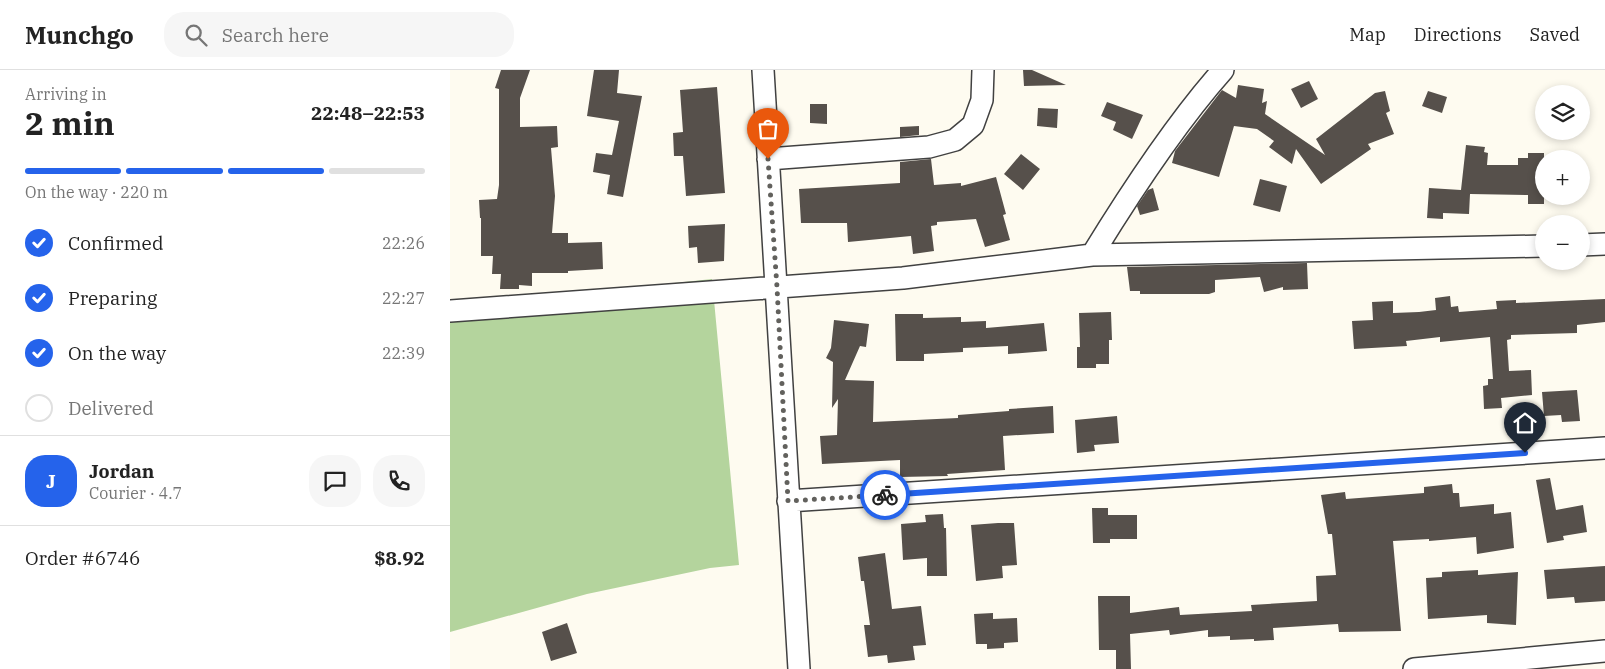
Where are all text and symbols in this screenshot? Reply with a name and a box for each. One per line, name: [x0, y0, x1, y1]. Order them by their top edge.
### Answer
search box: [164, 12, 514, 57]
text: Munchgo: [25, 19, 134, 51]
icon: search: [182, 21, 210, 49]
text: Search here: [222, 23, 329, 47]
text: Map: [1349, 23, 1386, 46]
text: Directions: [1414, 23, 1502, 46]
text: Saved: [1530, 23, 1580, 46]
text: Arriving in: [25, 84, 107, 104]
map controls: [1535, 85, 1590, 270]
button: layers: [1535, 85, 1590, 140]
text: 22:48–22:53: [311, 101, 425, 125]
text: 2 min: [25, 102, 115, 144]
pin: [747, 108, 789, 159]
icon: bag: [754, 115, 782, 143]
button: +: [1535, 150, 1590, 205]
text: On the way · 220 m: [25, 182, 168, 202]
button: −: [1535, 215, 1590, 270]
icon: check: [25, 229, 53, 257]
text: Confirmed: [68, 231, 163, 255]
text: 22:26: [382, 233, 425, 253]
icon: check: [25, 284, 53, 312]
text: Preparing: [68, 286, 157, 310]
text: 22:27: [382, 288, 425, 308]
icon: check: [25, 339, 53, 367]
text: On the way: [68, 341, 166, 365]
text: 22:39: [382, 343, 425, 363]
text: Delivered: [68, 396, 154, 420]
pin: [1504, 402, 1546, 453]
icon: home: [1511, 409, 1539, 437]
button: chat: [309, 455, 361, 507]
button: phone: [373, 455, 425, 507]
text: Jordan: [89, 459, 154, 483]
text: J: [46, 469, 56, 493]
courier: [860, 470, 910, 520]
icon: bike: [871, 481, 899, 509]
text: Courier · 4.7: [89, 483, 182, 503]
text: Order #6746: [25, 546, 140, 570]
text: $8.92: [374, 546, 425, 570]

